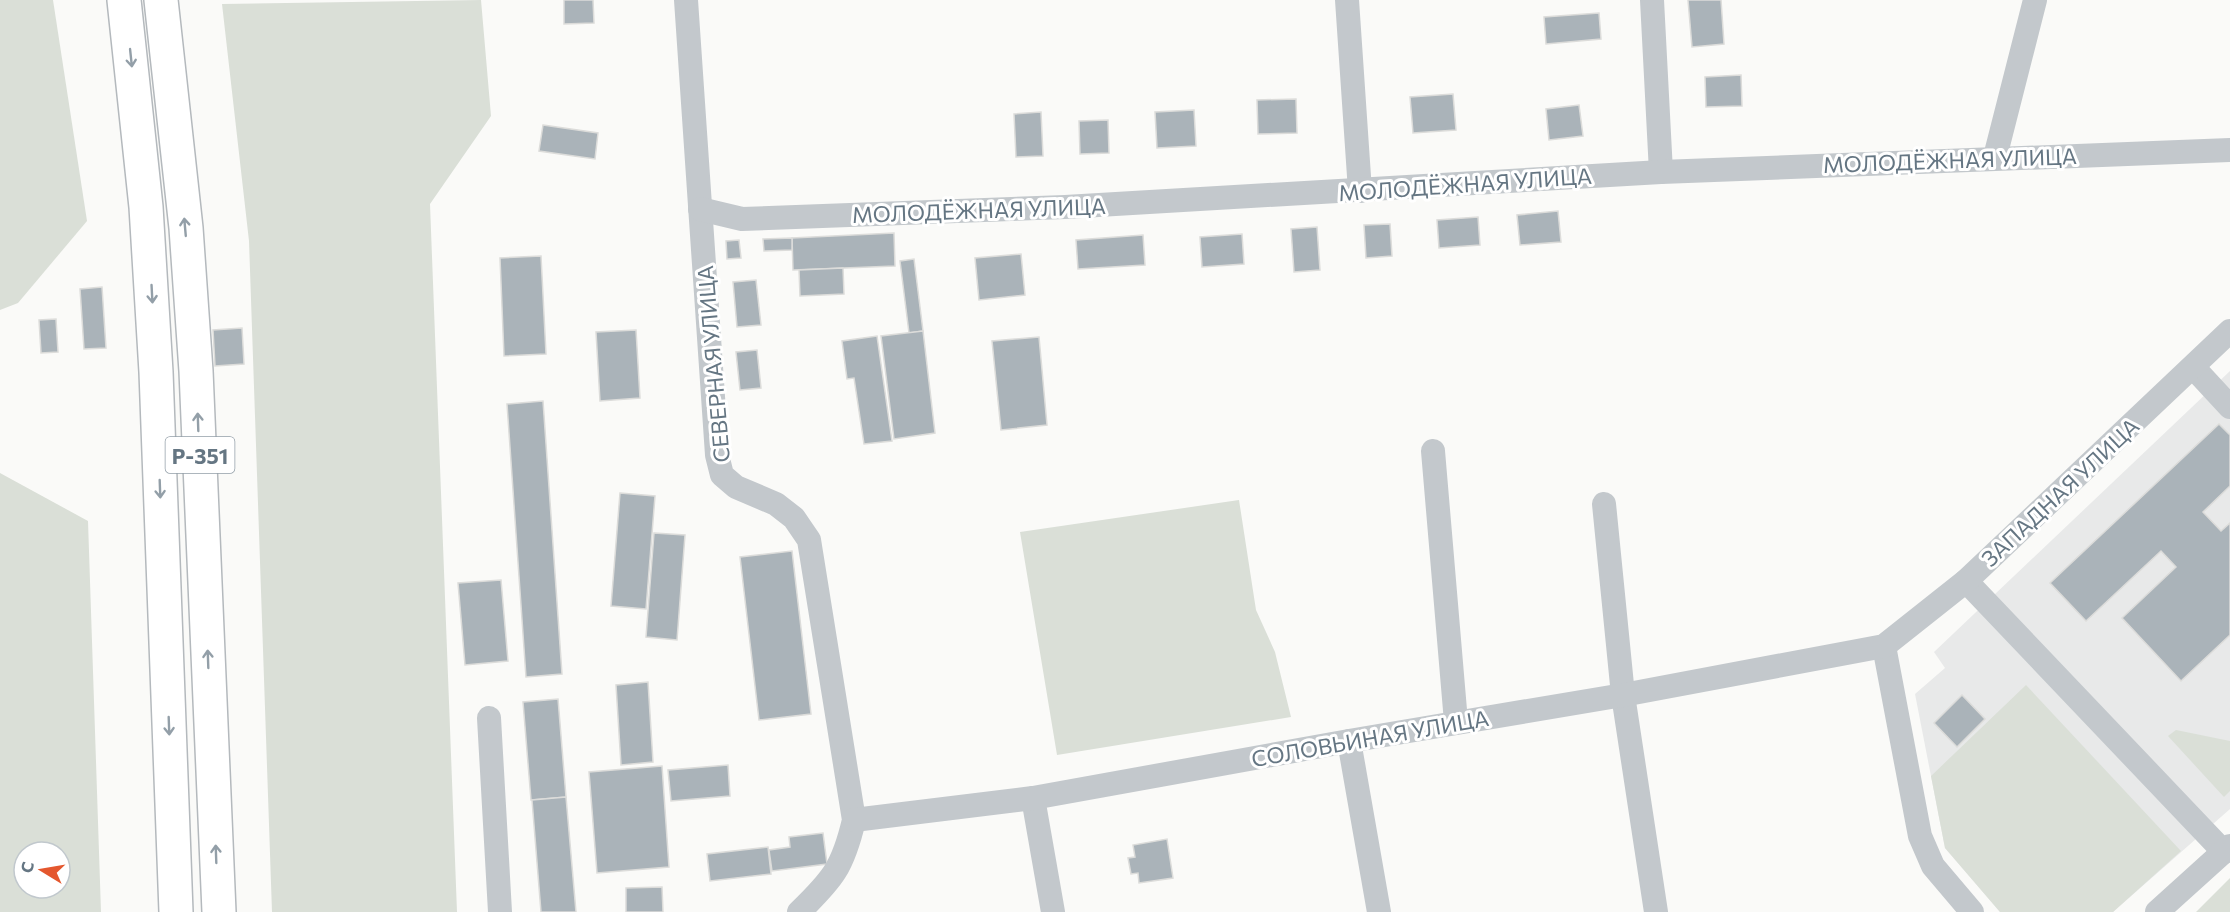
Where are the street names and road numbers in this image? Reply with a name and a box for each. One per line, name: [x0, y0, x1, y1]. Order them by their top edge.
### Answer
street label: МОЛОДЁЖНАЯ УЛИЦА: [1823, 142, 2077, 178]
street label: МОЛОДЁЖНАЯ УЛИЦА: [1337, 162, 1593, 206]
street label: МОЛОДЁЖНАЯ УЛИЦА: [852, 192, 1106, 228]
street label: СЕВЕРНАЯ УЛИЦА: [691, 264, 735, 464]
street label: ЗАПАДНАЯ УЛИЦА: [1976, 412, 2144, 572]
road number: Р-351: [166, 437, 234, 473]
street label: СОЛОВЬИНАЯ УЛИЦА: [1249, 704, 1491, 772]

